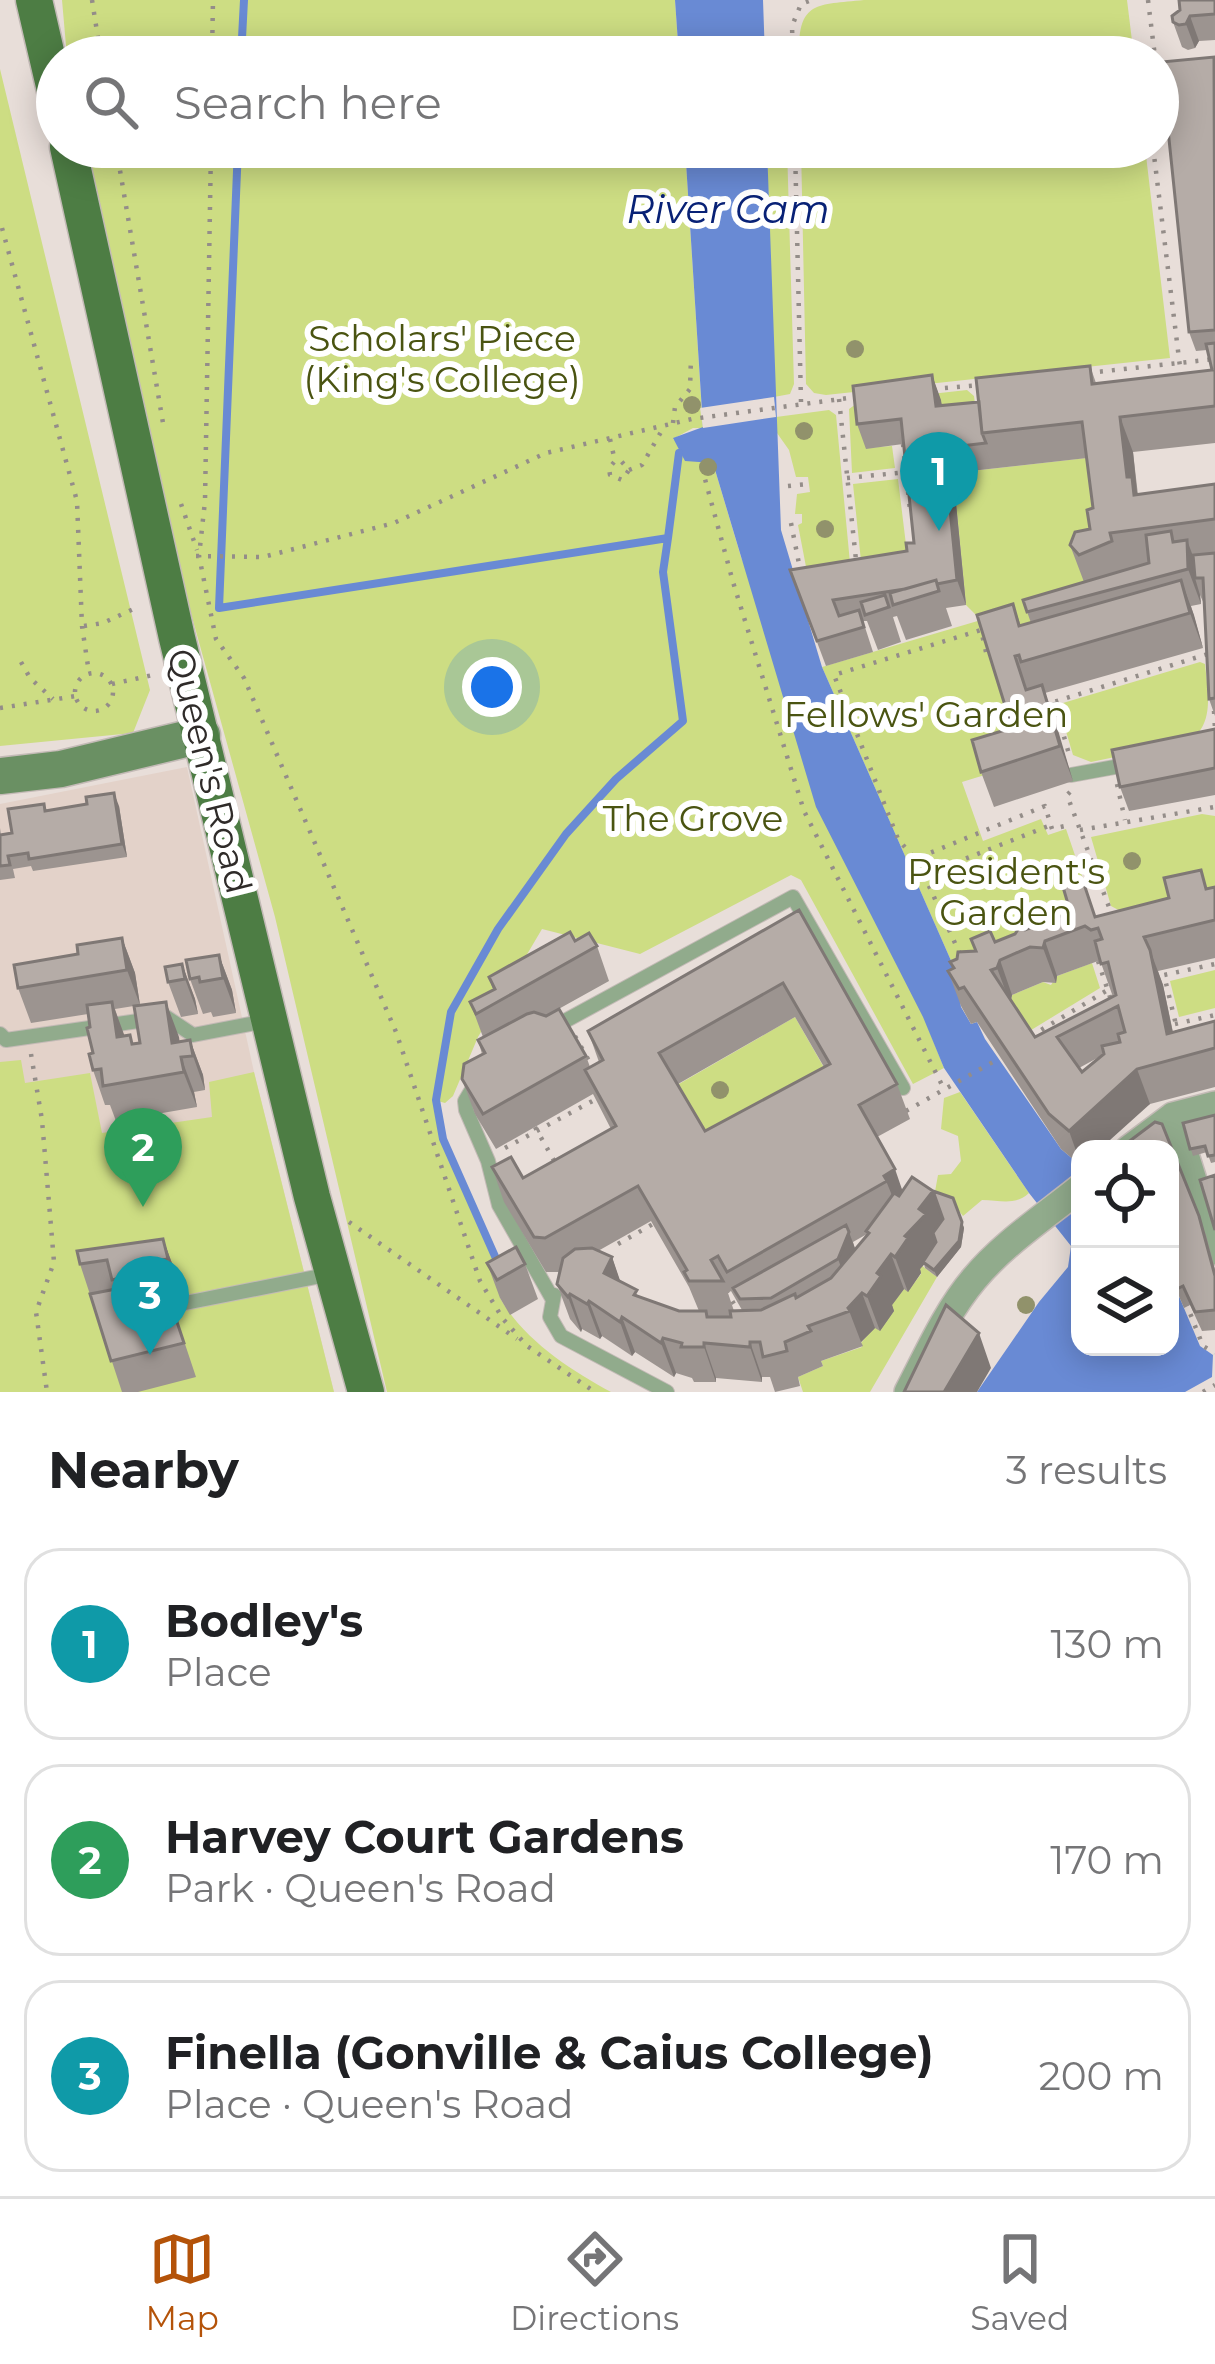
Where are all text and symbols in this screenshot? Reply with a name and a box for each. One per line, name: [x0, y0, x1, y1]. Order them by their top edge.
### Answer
search box: [36, 36, 1179, 168]
icon: search: [78, 69, 144, 135]
text: Search here: [174, 75, 442, 130]
water label: River Cam: [626, 185, 830, 233]
park label: Scholars' Piece (King's College): [303, 316, 581, 401]
pin: 1: [900, 432, 978, 531]
street label: Queen's Road: [158, 644, 262, 898]
your location: [462, 657, 522, 717]
park label: Fellows' Garden: [784, 692, 1068, 736]
park label: The Grove: [603, 796, 783, 840]
park label: President's Garden: [907, 849, 1105, 934]
pin: 2: [104, 1108, 182, 1207]
map controls: [1071, 1140, 1179, 1356]
button: locate: [1071, 1140, 1179, 1248]
button: layers: [1071, 1248, 1179, 1356]
pin: 3: [111, 1256, 189, 1355]
text: Nearby: [48, 1439, 239, 1501]
text: 3 results: [1006, 1446, 1167, 1494]
text: Bodley's: [165, 1593, 363, 1648]
text: 1: [82, 1620, 98, 1668]
text: 130 m: [1051, 1620, 1164, 1668]
text: Place: [165, 1648, 272, 1696]
text: Harvey Court Gardens: [165, 1809, 684, 1864]
text: 2: [78, 1836, 102, 1884]
text: 170 m: [1050, 1836, 1164, 1884]
text: Park · Queen's Road: [165, 1864, 556, 1912]
text: Finella (Gonville & Caius College): [165, 2025, 934, 2080]
text: 3: [78, 2052, 102, 2100]
text: 200 m: [1039, 2052, 1164, 2100]
text: Place · Queen's Road: [165, 2080, 573, 2128]
tab: Map: [146, 2226, 219, 2338]
tab: Directions: [510, 2226, 679, 2338]
tab: Saved: [970, 2226, 1069, 2338]

